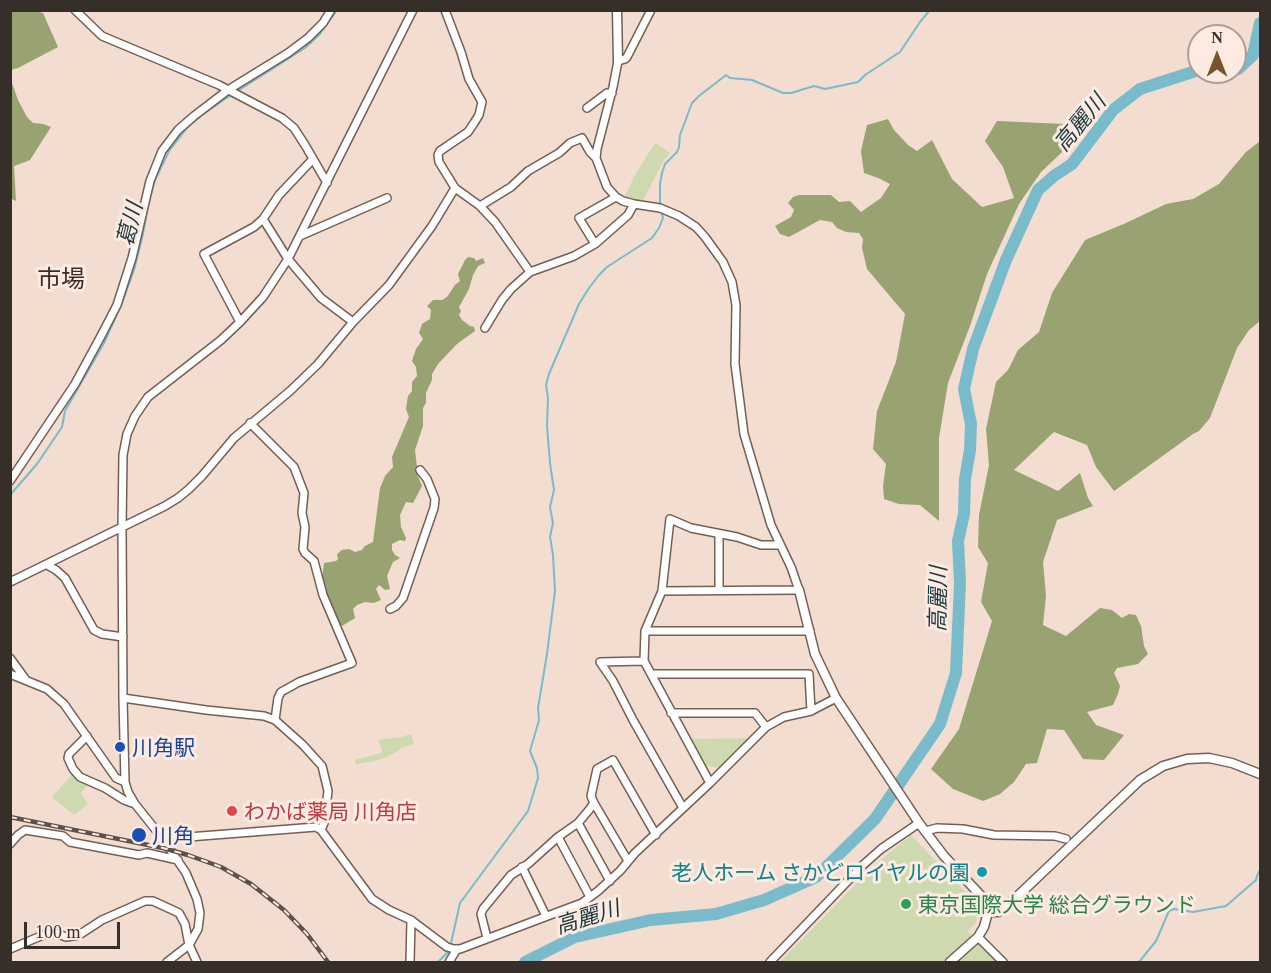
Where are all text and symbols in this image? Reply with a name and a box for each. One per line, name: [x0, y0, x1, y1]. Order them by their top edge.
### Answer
north arrow: [1187, 24, 1247, 84]
text: N: [1211, 29, 1223, 46]
water label: 高麗川: [1048, 88, 1110, 156]
water label: 葛川: [111, 199, 147, 249]
district label: 市場: [37, 264, 85, 292]
water label: 高麗川: [923, 566, 951, 632]
place label: 川角駅: [132, 734, 195, 760]
marker: 川角駅: [113, 740, 127, 754]
place label: わかば薬局 川角店: [244, 798, 417, 824]
marker: わかば薬局 川角店: [225, 804, 239, 818]
place label: 川角: [152, 822, 194, 848]
marker: 川角: [130, 826, 148, 844]
place label: 老人ホーム さかどロイヤルの園: [671, 859, 970, 885]
marker: 老人ホーム さかどロイヤルの園: [975, 865, 989, 879]
place label: 東京国際大学 総合グラウンド: [918, 891, 1196, 917]
water label: 高麗川: [552, 894, 622, 938]
marker: 東京国際大学 総合グラウンド: [899, 897, 913, 911]
scale bar: [27, 910, 123, 948]
text: 100 m: [35, 922, 81, 942]

